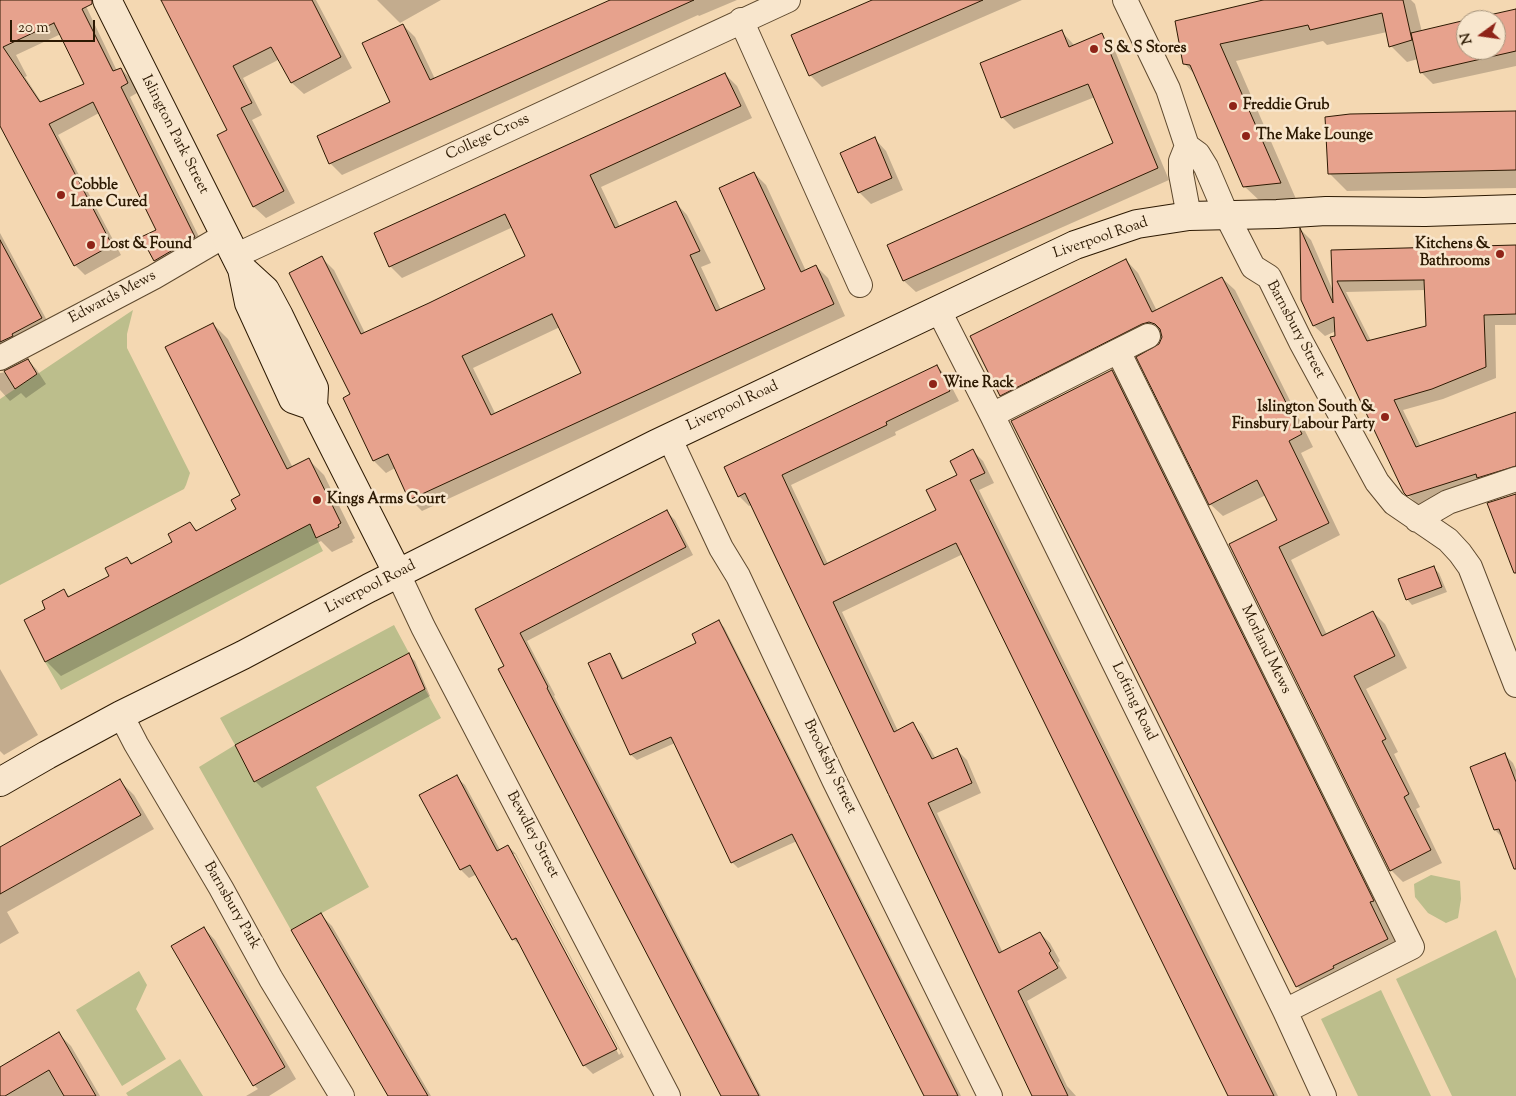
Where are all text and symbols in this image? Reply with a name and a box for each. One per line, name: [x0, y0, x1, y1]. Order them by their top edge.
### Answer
scale bar: [12, 10, 98, 42]
north arrow: [1456, 10, 1506, 60]
text: 20 m: [18, 18, 49, 39]
text: N: [1456, 31, 1478, 46]
place label: S & S Stores: [1104, 40, 1186, 58]
marker: S & S Stores: [1088, 43, 1100, 55]
street label: Islington Park Street: [136, 72, 212, 198]
place label: Freddie Grub: [1243, 97, 1329, 115]
marker: Freddie Grub: [1227, 100, 1239, 112]
street label: College Cross: [443, 111, 533, 165]
place label: The Make Lounge: [1256, 127, 1373, 145]
marker: The Make Lounge: [1240, 130, 1252, 142]
place label: Cobble Lane Cured: [71, 177, 147, 212]
marker: Cobble Lane Cured: [55, 189, 67, 201]
street label: Liverpool Road: [1051, 214, 1151, 264]
place label: Lost & Found: [101, 236, 192, 254]
place label: Kitchens & Bathrooms: [1415, 236, 1490, 271]
marker: Lost & Found: [85, 239, 97, 251]
marker: Kitchens & Bathrooms: [1494, 248, 1506, 260]
street label: Edwards Mews: [66, 268, 160, 328]
street label: Barnsbury Street: [1262, 278, 1328, 382]
place label: Wine Rack: [943, 375, 1014, 393]
street label: Liverpool Road: [684, 378, 782, 436]
marker: Wine Rack: [927, 378, 939, 390]
place label: Islington South & Finsbury Labour Party: [1232, 399, 1375, 434]
marker: Islington South & Finsbury Labour Party: [1379, 411, 1391, 423]
place label: Kings Arms Court: [327, 491, 446, 509]
marker: Kings Arms Court: [311, 494, 323, 506]
street label: Liverpool Road: [323, 558, 419, 618]
street label: Morland Mews: [1236, 603, 1294, 697]
street label: Lofting Road: [1106, 660, 1160, 744]
street label: Brooksby Street: [798, 717, 860, 817]
street label: Bewdley Street: [502, 789, 562, 881]
street label: Barnsbury Park: [199, 859, 263, 953]

